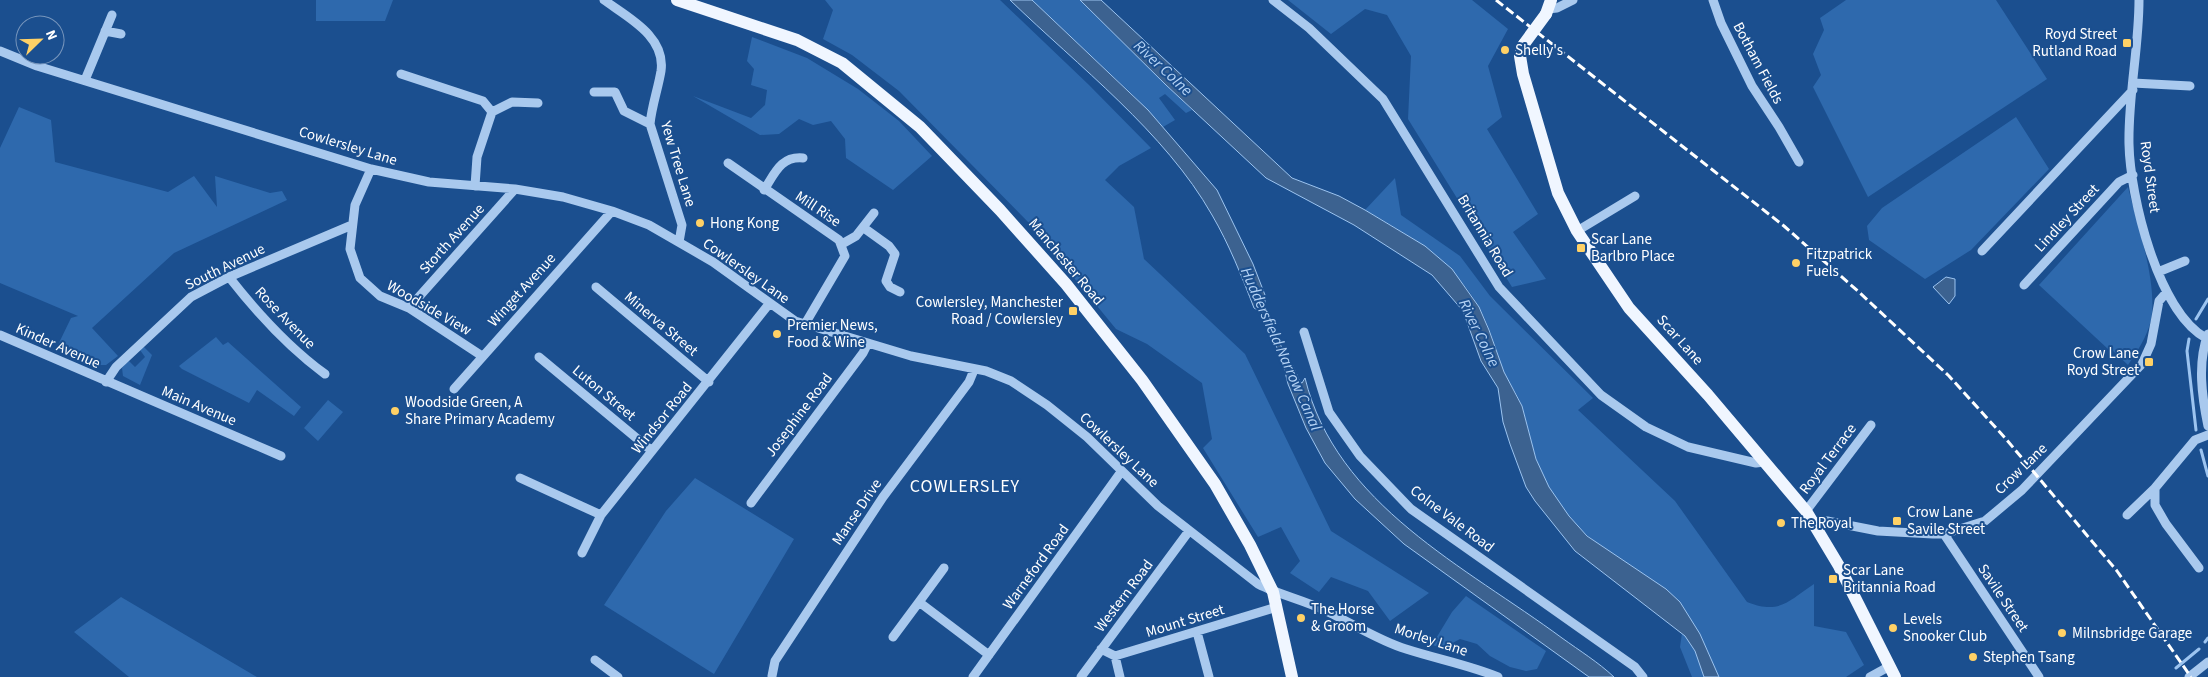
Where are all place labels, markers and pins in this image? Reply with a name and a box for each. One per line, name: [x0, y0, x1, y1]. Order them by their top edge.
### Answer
place label: Royd Street Rutland Road: [2032, 24, 2117, 62]
marker: Royd Street Rutland Road: [2121, 37, 2133, 49]
place label: Shelly's: [1515, 40, 1563, 61]
marker: Shelly's: [1499, 44, 1511, 56]
place label: Hong Kong: [710, 213, 780, 234]
marker: Hong Kong: [694, 217, 706, 229]
place label: Scar Lane Barlbro Place: [1591, 229, 1675, 267]
marker: Scar Lane Barlbro Place: [1575, 242, 1587, 254]
place label: Fitzpatrick Fuels: [1806, 244, 1873, 282]
marker: Fitzpatrick Fuels: [1790, 257, 1802, 269]
place label: Cowlersley, Manchester Road / Cowlersley: [916, 292, 1064, 330]
marker: Cowlersley, Manchester Road / Cowlersley: [1067, 305, 1079, 317]
place label: Premier News, Food & Wine: [787, 315, 878, 353]
marker: Premier News, Food & Wine: [771, 328, 783, 340]
place label: Crow Lane Royd Street: [2067, 343, 2139, 381]
marker: Crow Lane Royd Street: [2143, 356, 2155, 368]
place label: Woodside Green, A Share Primary Academy: [405, 392, 555, 430]
marker: Woodside Green, A Share Primary Academy: [389, 405, 401, 417]
place label: Crow Lane Savile Street: [1907, 502, 1985, 540]
place label: The Royal: [1791, 513, 1852, 534]
marker: Crow Lane Savile Street: [1891, 515, 1903, 527]
marker: The Royal: [1775, 517, 1787, 529]
place label: Scar Lane Britannia Road: [1843, 560, 1936, 598]
marker: Scar Lane Britannia Road: [1827, 573, 1839, 585]
place label: The Horse & Groom: [1311, 599, 1374, 637]
place label: Levels Snooker Club: [1903, 609, 1987, 647]
marker: The Horse & Groom: [1295, 612, 1307, 624]
marker: Levels Snooker Club: [1887, 622, 1899, 634]
place label: Milnsbridge Garage: [2072, 623, 2192, 644]
marker: Milnsbridge Garage: [2056, 627, 2068, 639]
place label: Stephen Tsang: [1983, 647, 2075, 668]
marker: Stephen Tsang: [1967, 651, 1979, 663]

